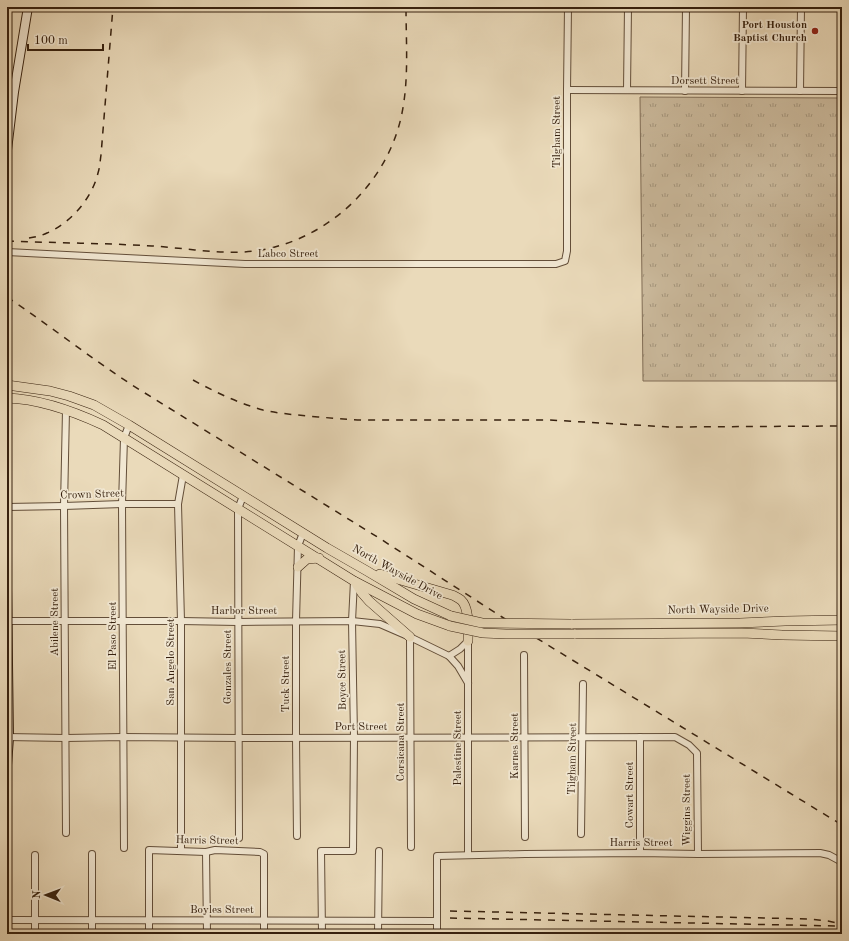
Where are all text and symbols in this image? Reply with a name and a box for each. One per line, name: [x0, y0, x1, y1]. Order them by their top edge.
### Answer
place label: Port Houston Baptist Church: [733, 20, 807, 44]
scale bar: [28, 26, 103, 52]
marker: Port Houston Baptist Church: [810, 26, 820, 36]
text: 100 m: [34, 35, 68, 47]
street label: Dorsett Street: [671, 76, 739, 87]
street label: Tilgham Street: [552, 96, 563, 168]
street label: Labco Street: [258, 249, 319, 260]
street label: Crown Street: [60, 488, 124, 502]
street label: North Wayside Drive: [350, 544, 444, 602]
street label: Abilene Street: [50, 588, 61, 656]
street label: El Paso Street: [108, 602, 119, 670]
street label: North Wayside Drive: [667, 604, 769, 616]
street label: Harbor Street: [211, 606, 277, 617]
street label: San Angelo Street: [166, 618, 177, 706]
street label: Gonzales Street: [223, 630, 234, 704]
street label: Boyce Street: [337, 650, 349, 710]
street label: Tuck Street: [281, 656, 292, 712]
street label: Corsicana Street: [396, 702, 407, 781]
street label: Palestine Street: [453, 710, 464, 786]
street label: Karnes Street: [510, 713, 521, 779]
street label: Port Street: [335, 722, 388, 733]
street label: Tilgham Street: [567, 723, 579, 795]
street label: Cowart Street: [625, 761, 636, 828]
street label: Wiggins Street: [682, 774, 693, 846]
street label: Harris Street: [175, 835, 239, 847]
street label: Harris Street: [609, 838, 673, 849]
north arrow: [26, 875, 66, 915]
text: N: [32, 890, 43, 899]
street label: Boyles Street: [190, 905, 254, 916]

